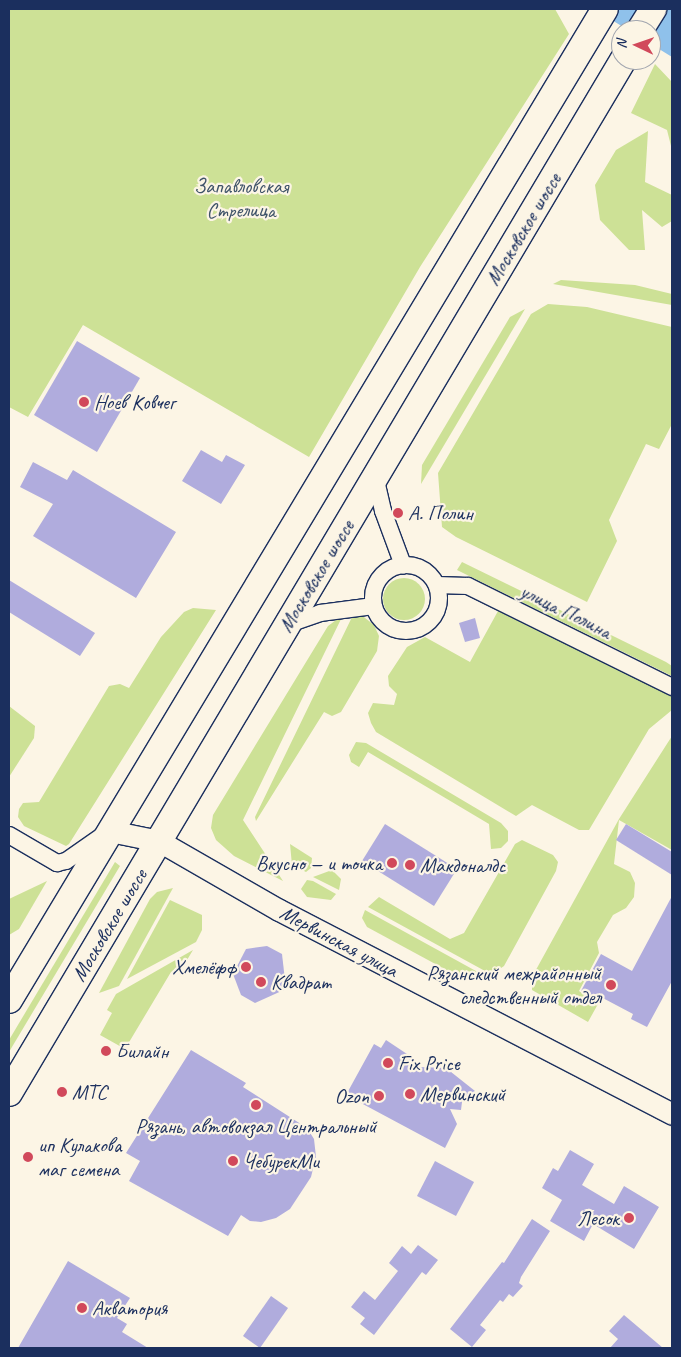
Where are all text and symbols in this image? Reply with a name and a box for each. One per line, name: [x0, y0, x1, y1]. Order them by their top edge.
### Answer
north arrow: [611, 20, 661, 70]
text: N: [613, 39, 630, 49]
street label: Московское шоссе: [479, 168, 567, 290]
park label: Запавловская Стрелица: [194, 173, 288, 223]
place label: Ноев Ковчег: [94, 389, 175, 415]
marker: Ноев Ковчег: [78, 396, 90, 408]
place label: А. Полин: [408, 500, 473, 526]
marker: А. Полин: [392, 507, 404, 519]
street label: Московское шоссе: [272, 515, 360, 637]
street label: улица Полина: [516, 578, 616, 644]
place label: Вкусно — и точка: [256, 850, 382, 876]
place label: Макдоналдс: [420, 852, 505, 878]
marker: Вкусно — и точка: [386, 857, 398, 869]
marker: Макдоналдс: [404, 859, 416, 871]
street label: Московское шоссе: [65, 864, 153, 986]
street label: Мервинская улица: [275, 899, 403, 983]
place label: Хмелёфф: [172, 954, 236, 980]
place label: Рязанский межрайонный следственный отдел: [427, 960, 601, 1010]
marker: Хмелёфф: [240, 961, 252, 973]
place label: Квадрат: [271, 969, 331, 995]
marker: Квадрат: [255, 976, 267, 988]
marker: Рязанский межрайонный следственный отдел: [605, 979, 617, 991]
place label: Билайн: [116, 1038, 168, 1064]
marker: Билайн: [100, 1045, 112, 1057]
place label: Fix Price: [398, 1050, 459, 1076]
marker: Fix Price: [382, 1057, 394, 1069]
place label: МТС: [72, 1079, 107, 1105]
place label: Мервинский: [420, 1081, 505, 1107]
place label: Ozon: [334, 1083, 369, 1109]
marker: МТС: [56, 1086, 68, 1098]
marker: Мервинский: [404, 1088, 416, 1100]
marker: Ozon: [373, 1090, 385, 1102]
marker: Рязань, автовокзал Центральный: [250, 1099, 262, 1111]
place label: Рязань, автовокзал Центральный: [136, 1113, 376, 1139]
place label: ип Кулакова маг семена: [38, 1132, 122, 1182]
place label: ЧебурекМи: [243, 1148, 319, 1174]
marker: ип Кулакова маг семена: [22, 1151, 34, 1163]
marker: ЧебурекМи: [227, 1155, 239, 1167]
place label: Лесок: [577, 1205, 619, 1231]
marker: Лесок: [623, 1212, 635, 1224]
place label: Акватория: [92, 1295, 167, 1321]
marker: Акватория: [76, 1302, 88, 1314]

